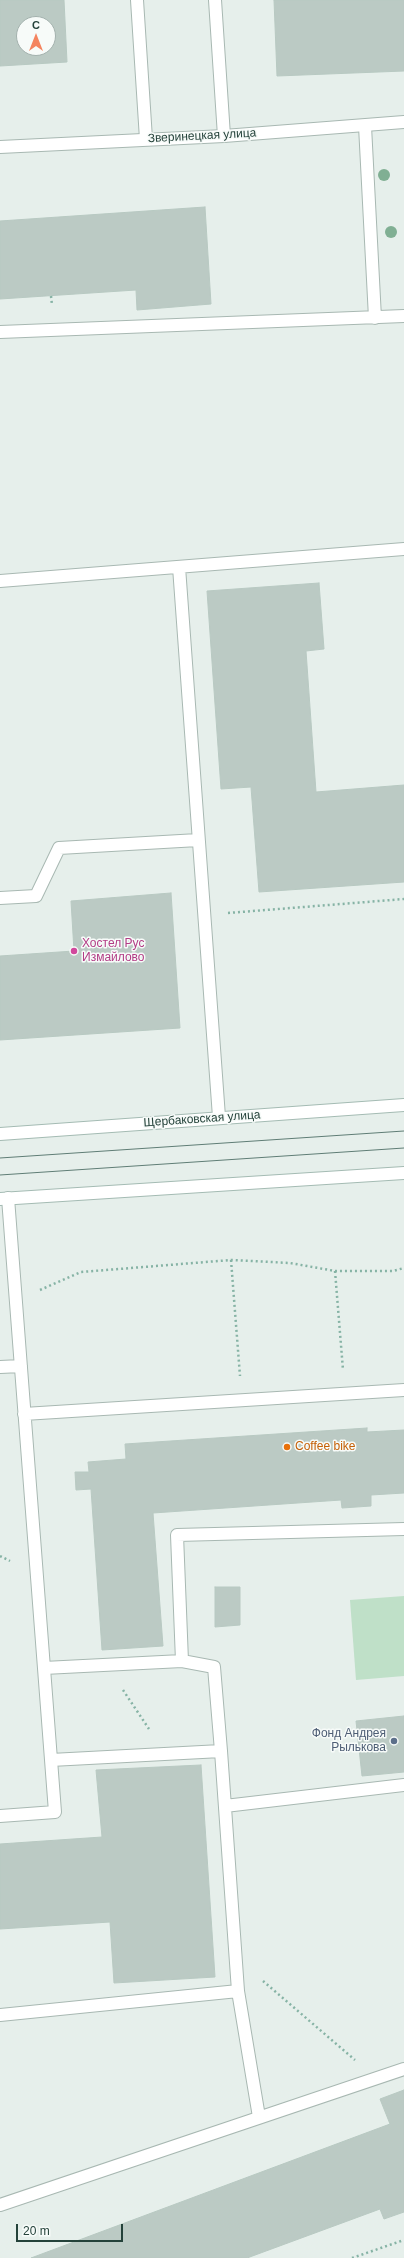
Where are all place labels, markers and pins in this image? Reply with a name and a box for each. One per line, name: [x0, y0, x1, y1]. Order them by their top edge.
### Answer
place label: Хостел Рус Измайлово: [82, 937, 144, 965]
marker: Хостел Рус Измайлово: [69, 946, 79, 956]
place label: Coffee bike: [295, 1440, 355, 1454]
marker: Coffee bike: [282, 1442, 292, 1452]
place label: Фонд Андрея Рылькова: [312, 1727, 386, 1755]
marker: Фонд Андрея Рылькова: [389, 1736, 399, 1746]

